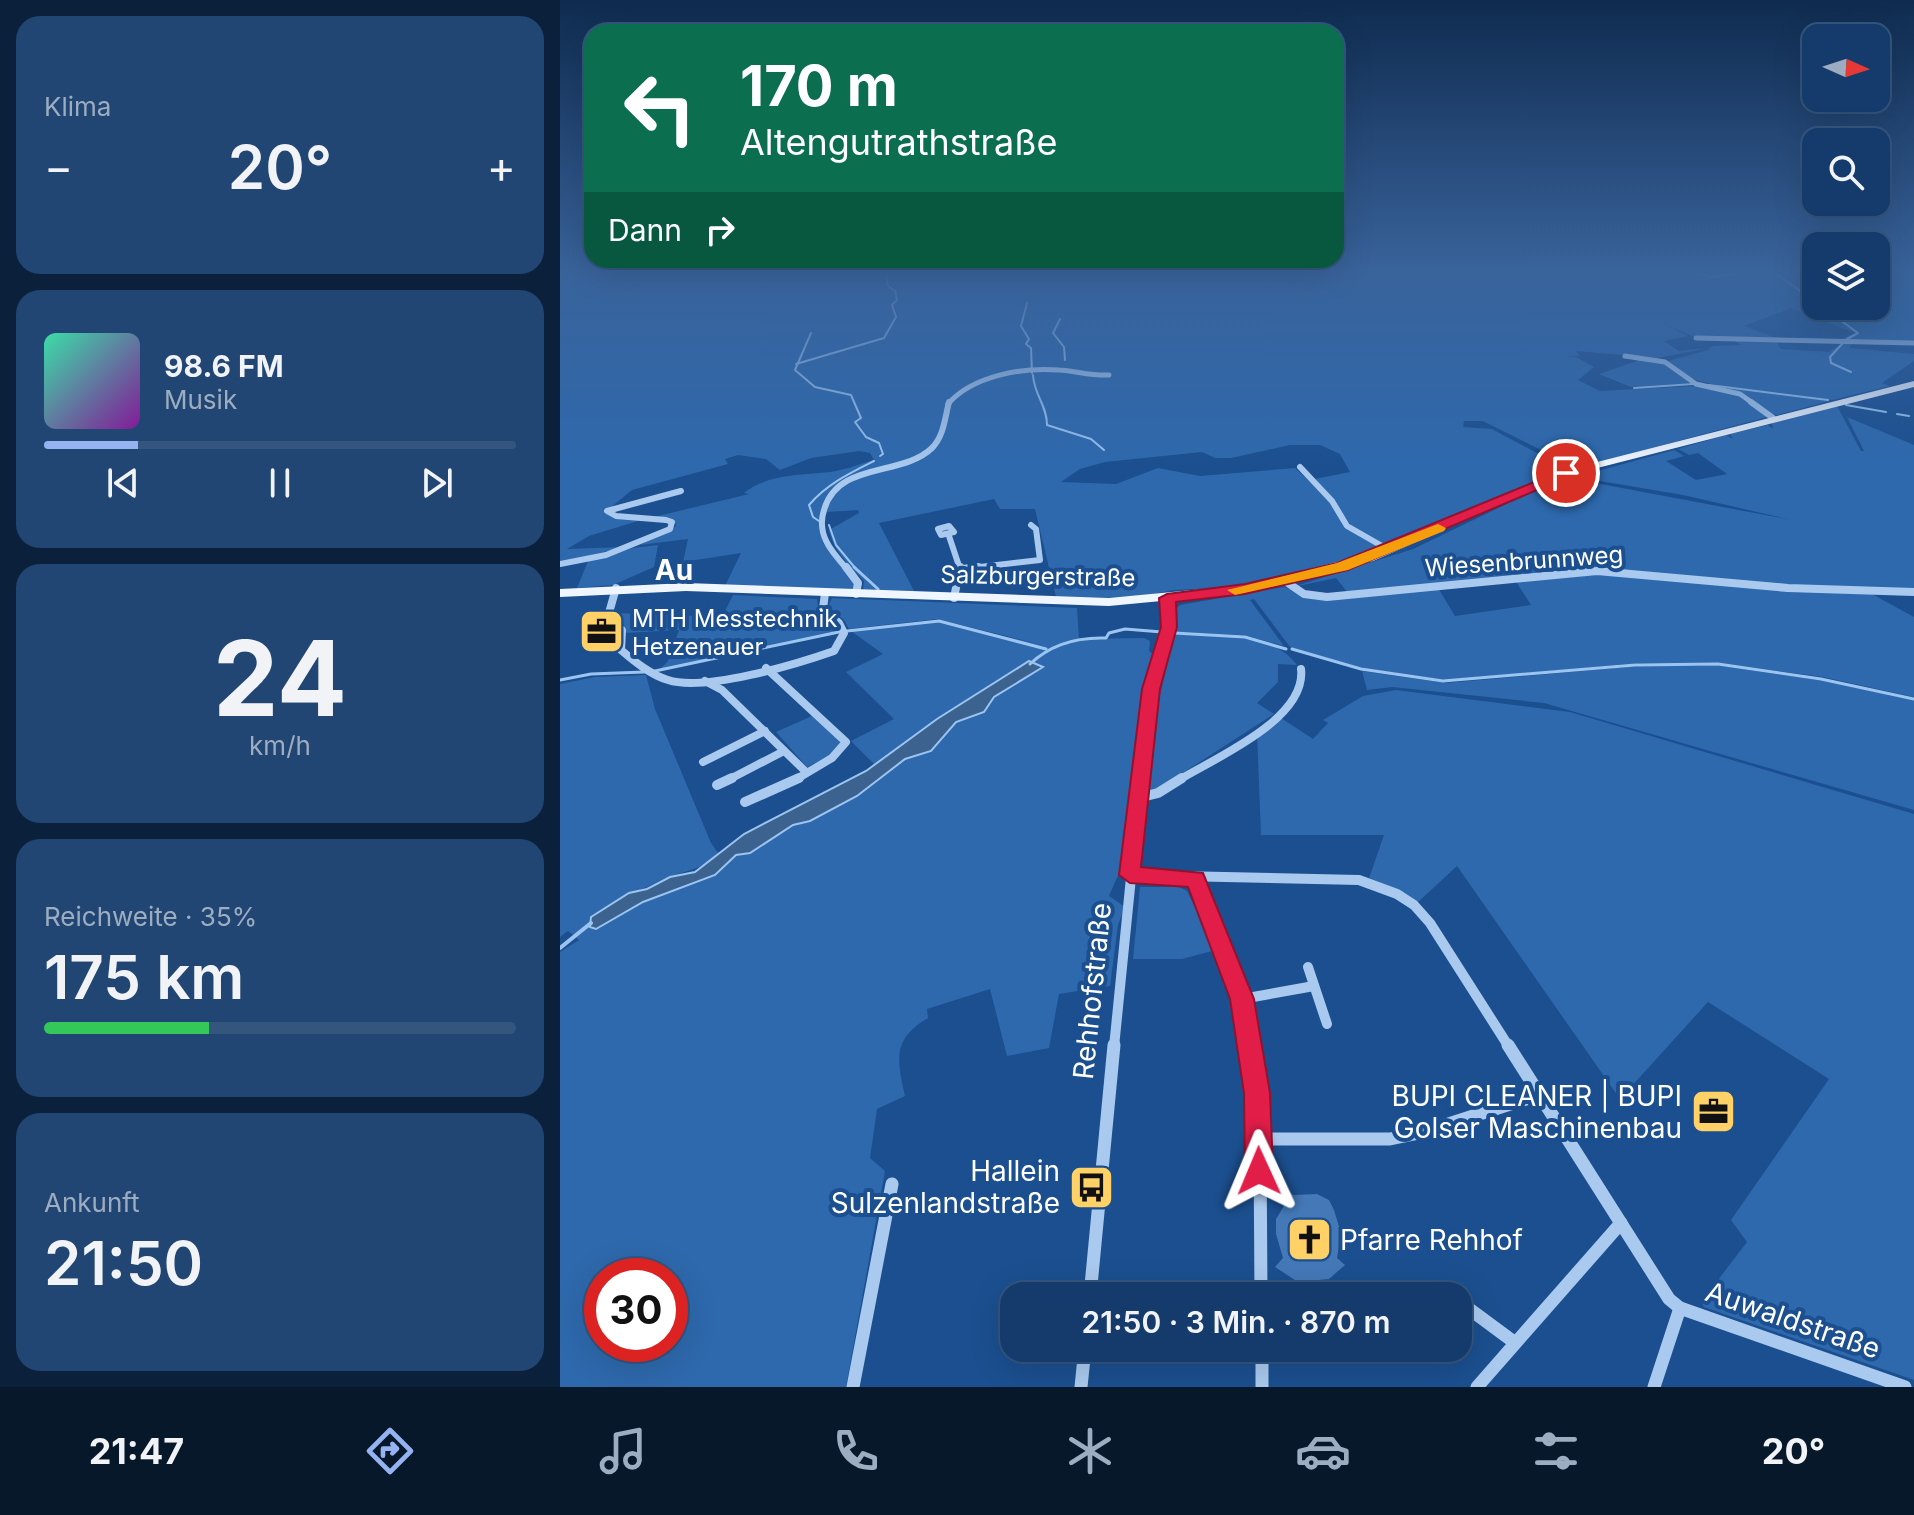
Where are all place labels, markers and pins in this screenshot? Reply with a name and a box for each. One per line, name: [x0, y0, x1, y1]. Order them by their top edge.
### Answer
pin: [1532, 439, 1600, 507]
place label: MTH Messtechnik Hetzenauer: [632, 604, 837, 661]
office icon: MTH Messtechnik Hetzenauer: [577, 608, 625, 656]
place label: BUPI CLEANER | BUPI Golser Maschinenbau: [1392, 1079, 1682, 1145]
office icon: BUPI CLEANER | BUPI Golser Maschinenbau: [1689, 1088, 1737, 1136]
place label: Hallein Sulzenlandstraße: [831, 1154, 1060, 1220]
bus stop icon: Hallein Sulzenlandstraße: [1067, 1163, 1115, 1211]
church icon: Pfarre Rehhof: [1285, 1216, 1333, 1264]
place label: Pfarre Rehhof: [1340, 1223, 1523, 1257]

